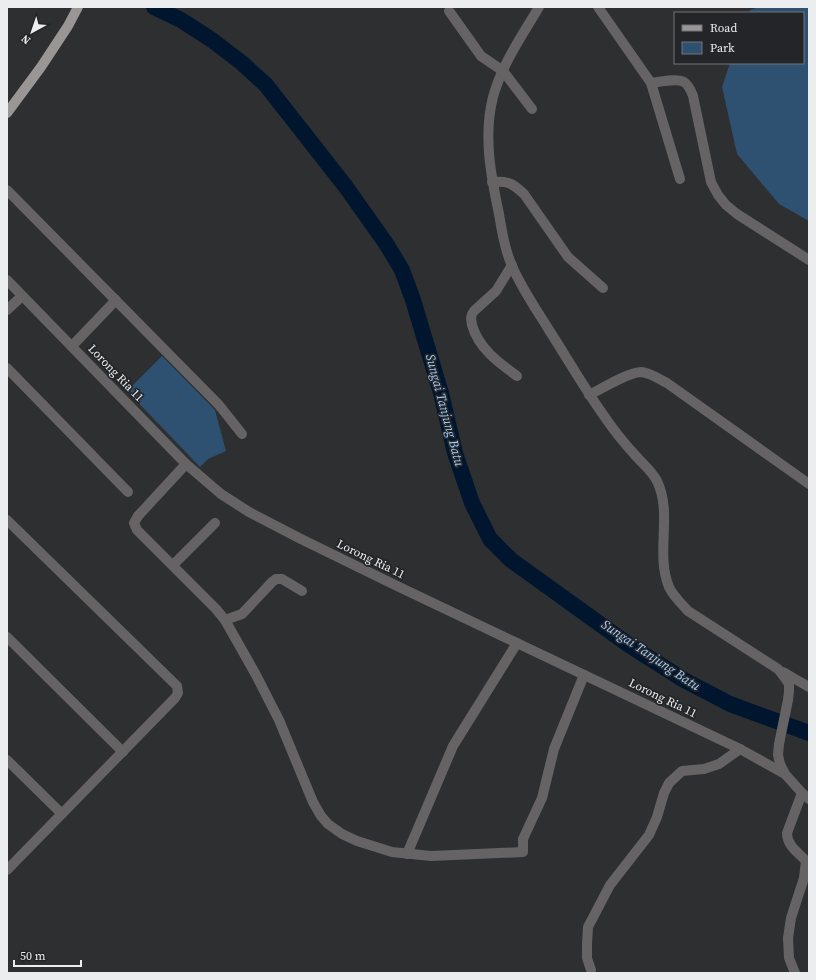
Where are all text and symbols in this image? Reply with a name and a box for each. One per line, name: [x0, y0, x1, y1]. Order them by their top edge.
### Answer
north arrow: [12, 12, 52, 52]
legend: [674, 12, 804, 64]
text: Road: [710, 20, 737, 36]
text: N: [18, 31, 34, 48]
text: Park: [710, 40, 735, 56]
street label: Lorong Ria 11: [85, 341, 147, 405]
water label: Sungai Tanjung Batu: [422, 352, 468, 469]
street label: Lorong Ria 11: [334, 536, 408, 582]
water label: Sungai Tanjung Batu: [598, 616, 704, 695]
street label: Lorong Ria 11: [626, 675, 700, 721]
scale bar: [14, 942, 81, 968]
text: 50 m: [20, 948, 46, 964]

